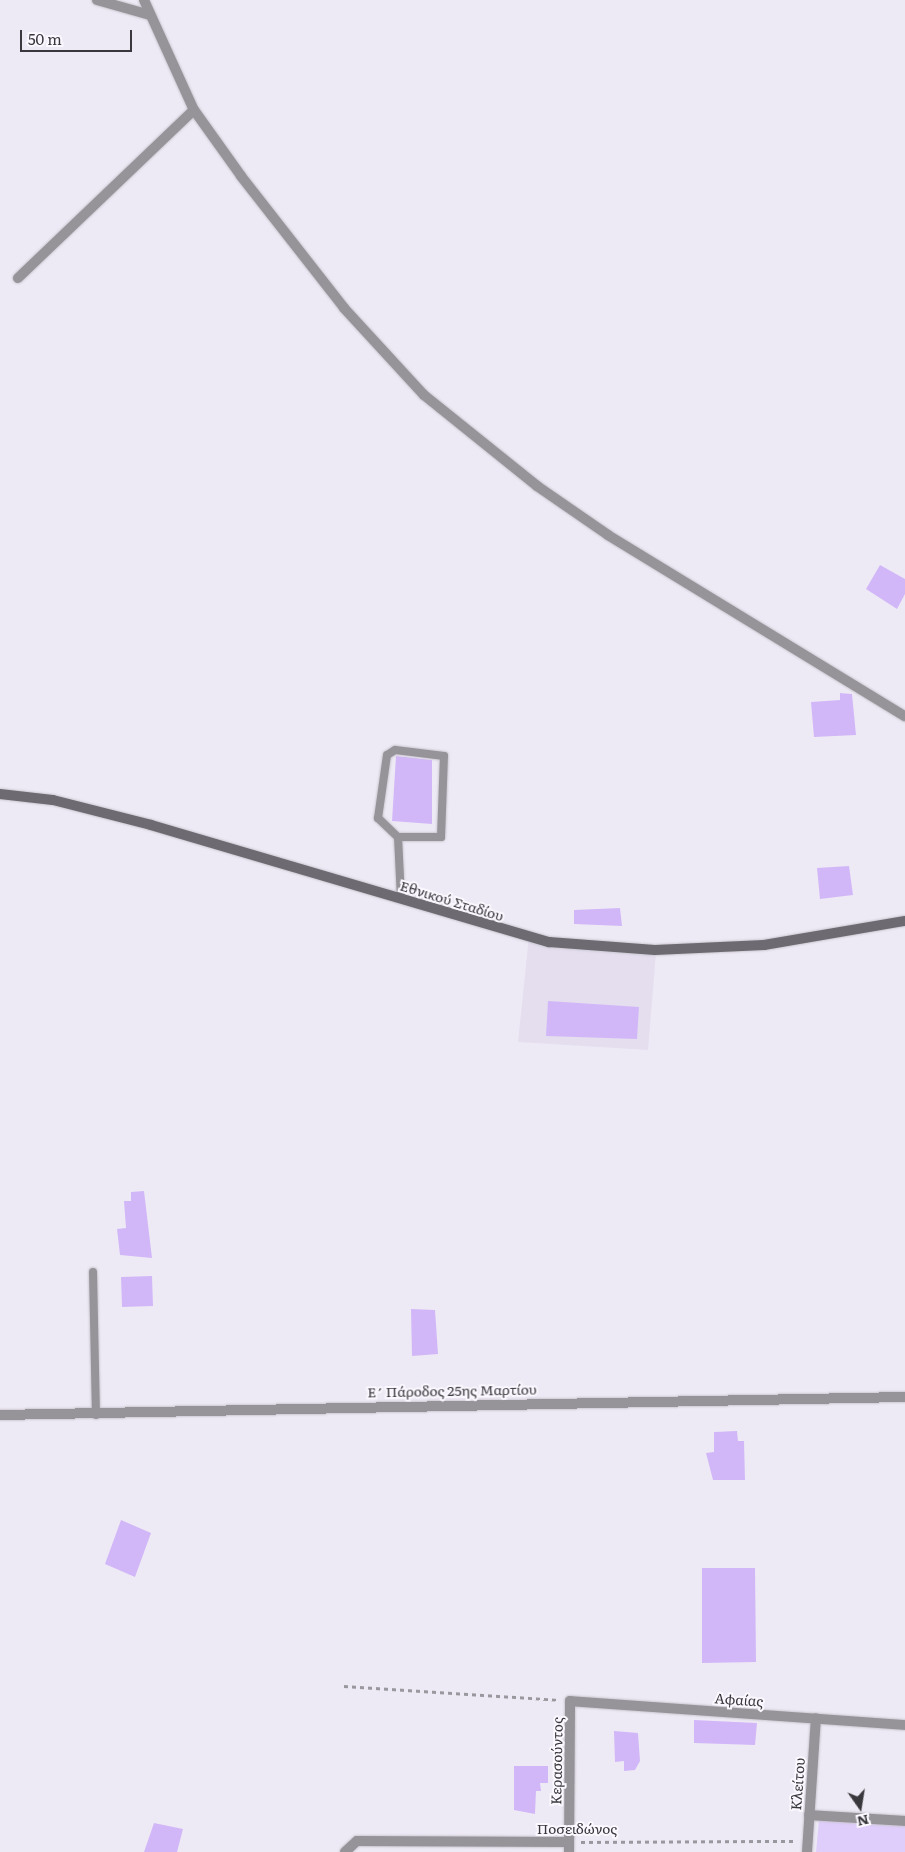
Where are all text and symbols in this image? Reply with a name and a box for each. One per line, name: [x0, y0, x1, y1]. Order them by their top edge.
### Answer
scale bar: [22, 20, 135, 52]
text: 50 m: [28, 27, 62, 50]
street label: Εθνικού Σταδίου: [398, 876, 506, 924]
street label: Ε΄ Πάροδος 25ης Μαρτίου: [367, 1380, 537, 1400]
street label: Αφαίας: [714, 1689, 764, 1709]
street label: Κερασούντος: [547, 1717, 565, 1805]
street label: Κλείτου: [787, 1757, 807, 1811]
north arrow: [835, 1782, 885, 1832]
text: N: [855, 1811, 871, 1833]
street label: Ποσειδώνος: [537, 1820, 617, 1836]

